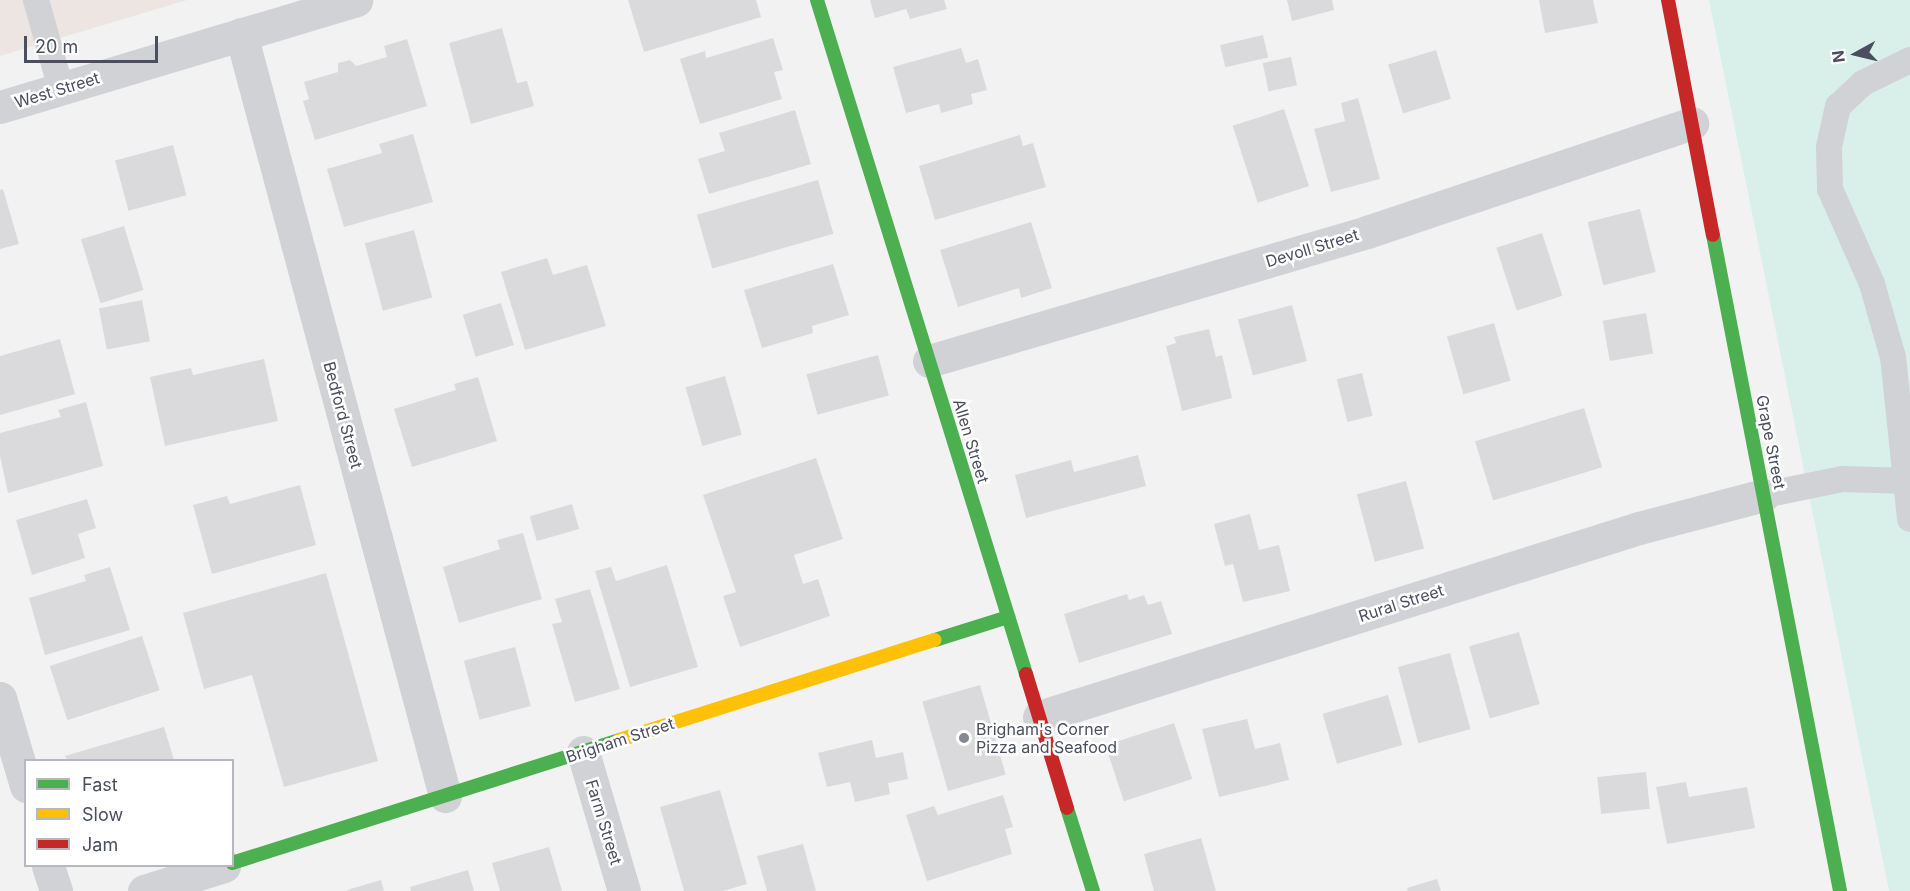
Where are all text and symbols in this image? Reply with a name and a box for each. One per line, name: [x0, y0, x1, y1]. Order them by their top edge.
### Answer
scale bar: [27, 24, 160, 62]
north arrow: [1826, 24, 1886, 84]
text: 20 m: [35, 36, 78, 57]
text: N: [1827, 49, 1849, 64]
street label: West Street: [12, 68, 102, 112]
street label: Devoll Street: [1263, 225, 1361, 271]
street label: Bedford Street: [320, 359, 366, 471]
street label: Grape Street: [1752, 393, 1790, 491]
street label: Allen Street: [949, 396, 993, 486]
street label: Rural Street: [1356, 580, 1446, 626]
street label: Brigham Street: [564, 713, 676, 767]
place label: Brigham's Corner Pizza and Seafood: [976, 719, 1117, 757]
marker: Brigham's Corner Pizza and Seafood: [957, 731, 971, 745]
legend: [24, 759, 234, 867]
text: Fast: [82, 774, 118, 795]
street label: Farm Street: [582, 777, 626, 867]
text: Slow: [82, 804, 123, 825]
text: Jam: [82, 834, 118, 855]

